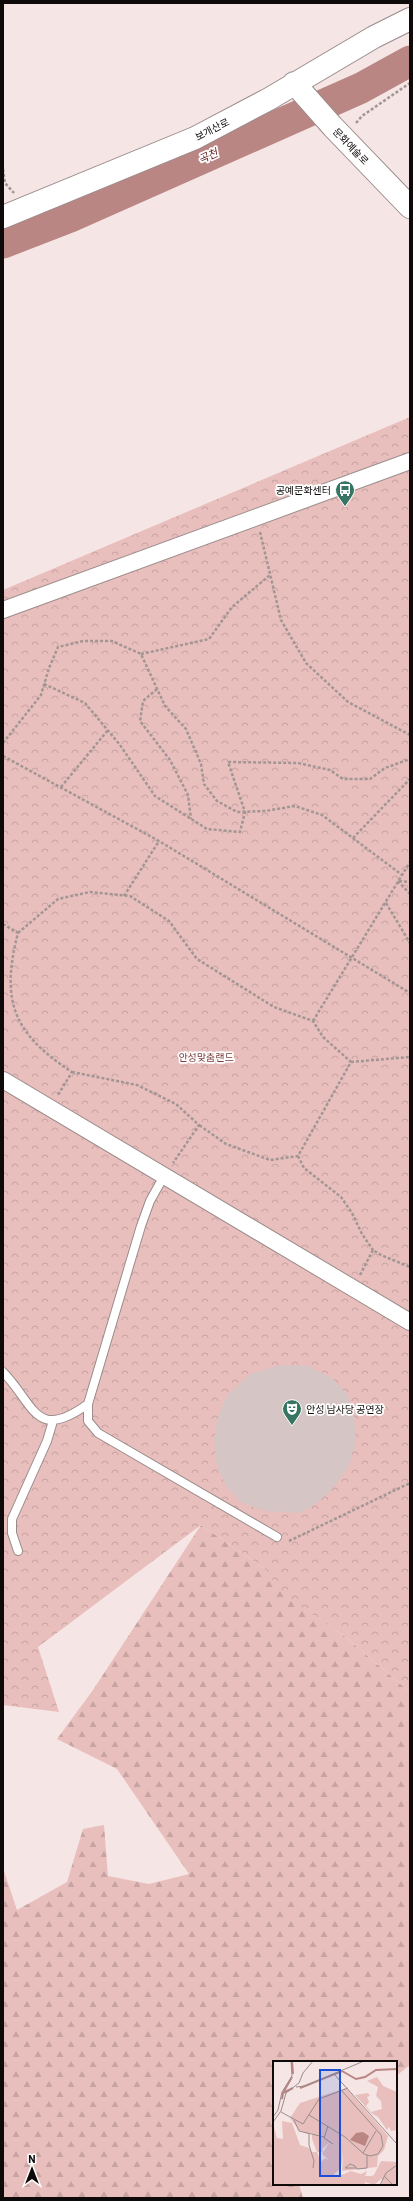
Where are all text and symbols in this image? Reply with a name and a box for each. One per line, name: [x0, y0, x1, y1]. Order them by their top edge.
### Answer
street label: 보개산로: [193, 115, 231, 143]
street label: 문화예술로: [331, 125, 371, 167]
water label: 곡천: [196, 145, 221, 166]
bus stop icon: 공예문화센터: [334, 479, 356, 507]
place label: 공예문화센터: [276, 484, 331, 496]
park label: 안성맞춤랜드: [178, 1051, 234, 1063]
theatre icon: 안성 남사당 공연장: [281, 1398, 303, 1426]
place label: 안성 남사당 공연장: [306, 1403, 384, 1415]
inset map: [273, 2061, 397, 2185]
north arrow: [12, 2149, 52, 2189]
text: N: [28, 2152, 36, 2165]

